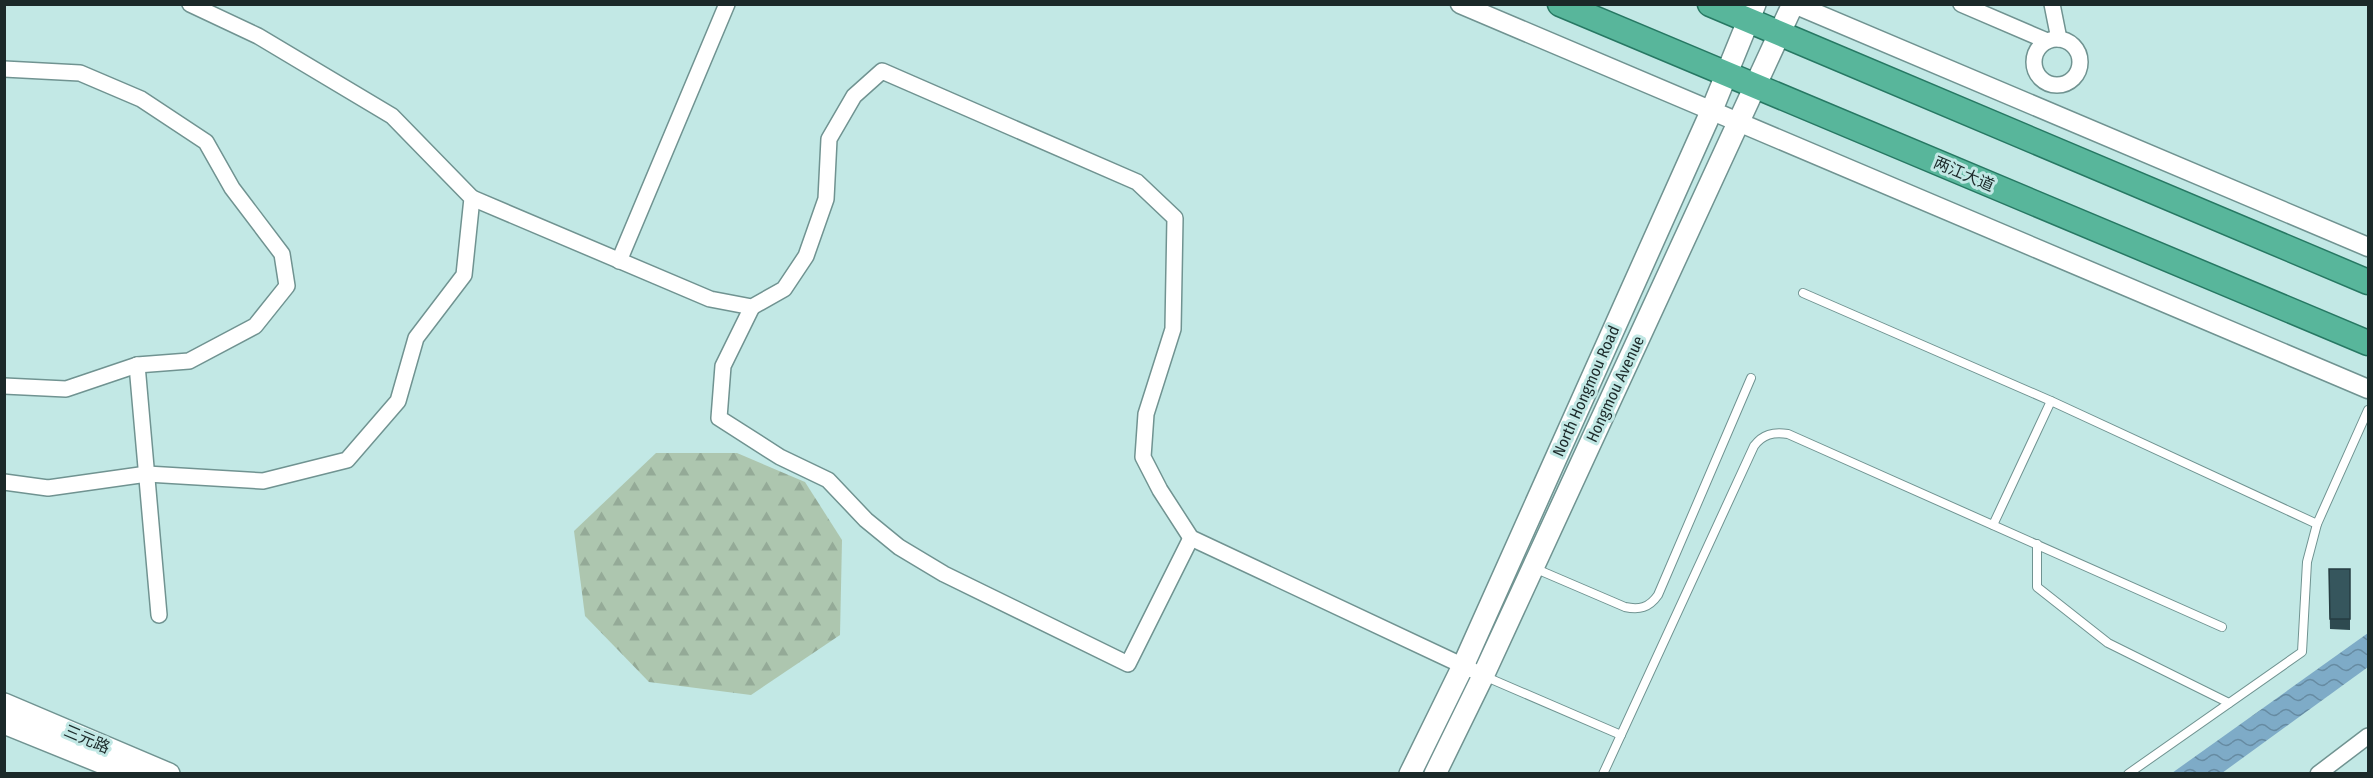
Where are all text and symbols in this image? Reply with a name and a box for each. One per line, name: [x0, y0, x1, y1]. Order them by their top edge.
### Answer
street label: 两江大道: [1931, 153, 1997, 195]
street label: North Hongmou Road: [1549, 323, 1623, 459]
street label: Hongmou Avenue: [1582, 333, 1648, 445]
street label: 三元路: [61, 721, 113, 757]

